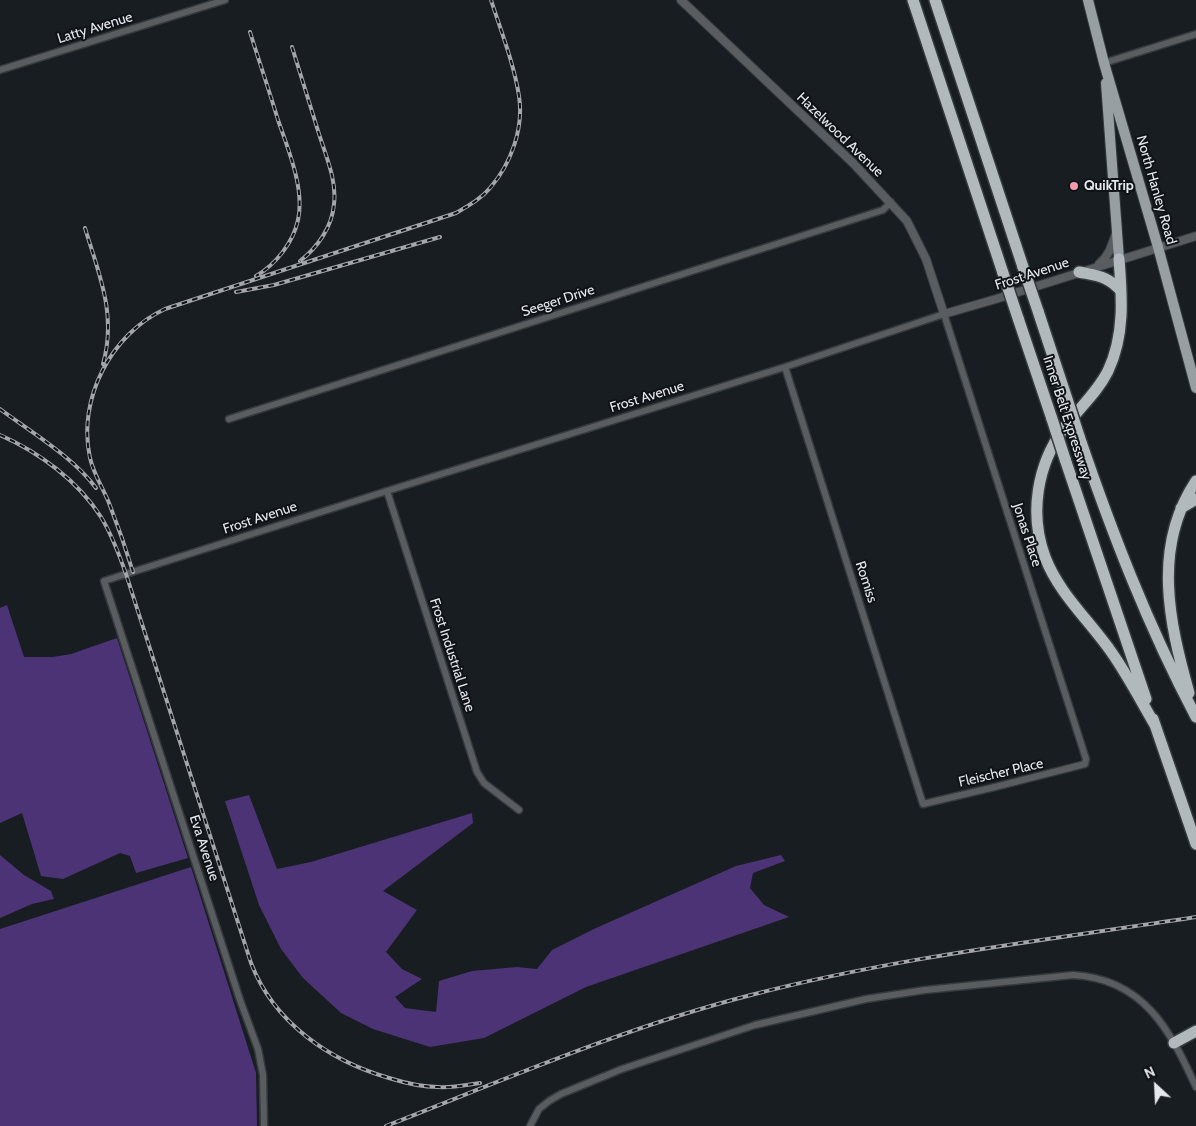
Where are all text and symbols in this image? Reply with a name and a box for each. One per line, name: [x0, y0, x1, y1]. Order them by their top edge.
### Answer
street label: Latty Avenue: [55, 9, 135, 47]
street label: Hazelwood Avenue: [793, 89, 887, 181]
street label: North Hanley Road: [1132, 134, 1180, 246]
place label: QuikTrip: [1084, 178, 1134, 194]
marker: QuikTrip: [1068, 180, 1080, 192]
street label: Frost Avenue: [993, 254, 1071, 294]
street label: Seeger Drive: [519, 281, 597, 321]
street label: Inner Belt Expressway: [1039, 354, 1095, 482]
street label: Frost Avenue: [608, 378, 686, 416]
street label: Frost Avenue: [221, 498, 299, 538]
street label: Jonas Place: [1009, 501, 1045, 569]
street label: Romiss: [851, 559, 881, 605]
street label: Frost Industrial Lane: [426, 596, 478, 714]
street label: Fleischer Place: [957, 755, 1045, 791]
street label: Eva Avenue: [185, 813, 223, 883]
north arrow: [1131, 1061, 1181, 1111]
text: N: [1141, 1062, 1158, 1083]

